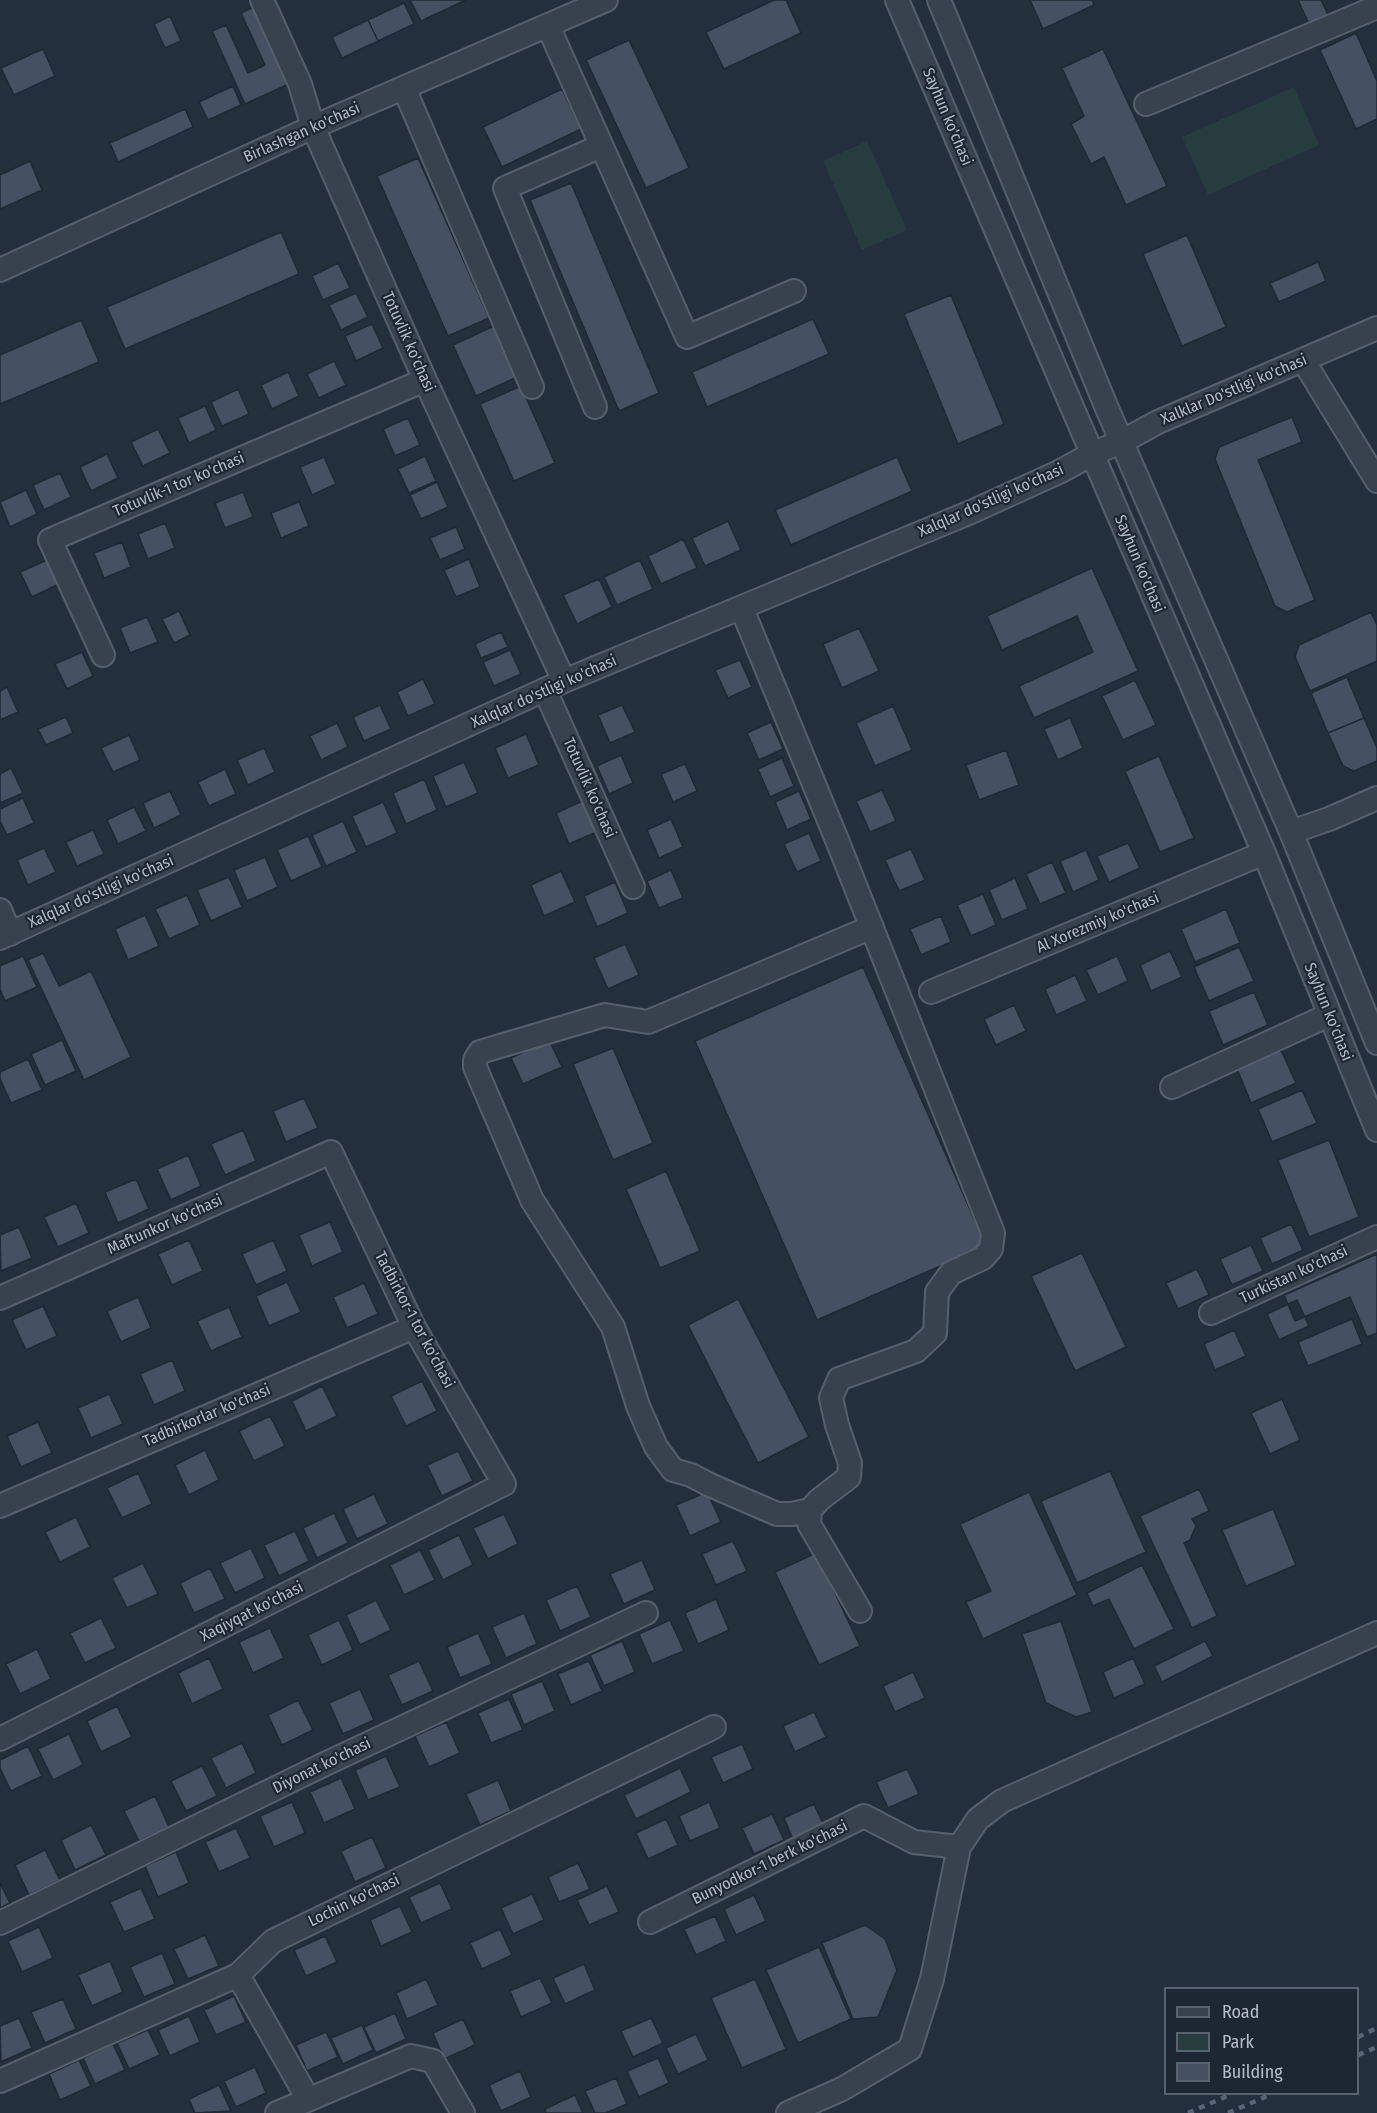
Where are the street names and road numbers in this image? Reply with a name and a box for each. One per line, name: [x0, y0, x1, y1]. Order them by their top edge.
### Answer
street label: Sayhun ko'chasi: [918, 65, 976, 169]
street label: Birlashgan ko'chasi: [241, 99, 363, 167]
street label: Totuvlik ko'chasi: [377, 289, 439, 395]
street label: Xalklar Do'stligi ko'chasi: [1158, 350, 1310, 430]
street label: Totuvlik-1 tor ko'chasi: [110, 449, 248, 521]
street label: Xalqlar do'stligi ko'chasi: [915, 460, 1067, 542]
street label: Sayhun ko'chasi: [1110, 512, 1168, 616]
street label: Xalqlar do'stligi ko'chasi: [468, 651, 620, 733]
street label: Totuvlik ko'chasi: [558, 735, 620, 841]
street label: Xalqlar do'stligi ko'chasi: [25, 851, 177, 933]
street label: Al Xorezmiy ko'chasi: [1034, 888, 1162, 958]
street label: Sayhun ko'chasi: [1300, 960, 1356, 1064]
street label: Maftunkor ko'chasi: [105, 1191, 225, 1259]
street label: Turkistan ko'chasi: [1237, 1242, 1351, 1308]
street label: Tadbirkor-1 tor ko'chasi: [370, 1248, 458, 1392]
street label: Tadbirkorlar ko'chasi: [141, 1381, 273, 1451]
street label: Xaqiyqat ko'chasi: [197, 1578, 307, 1646]
street label: Diyonat ko'chasi: [270, 1734, 374, 1798]
street label: Bunyodkor-1 berk ko'chasi: [689, 1817, 851, 1909]
street label: Lochin ko'chasi: [305, 1871, 403, 1931]

